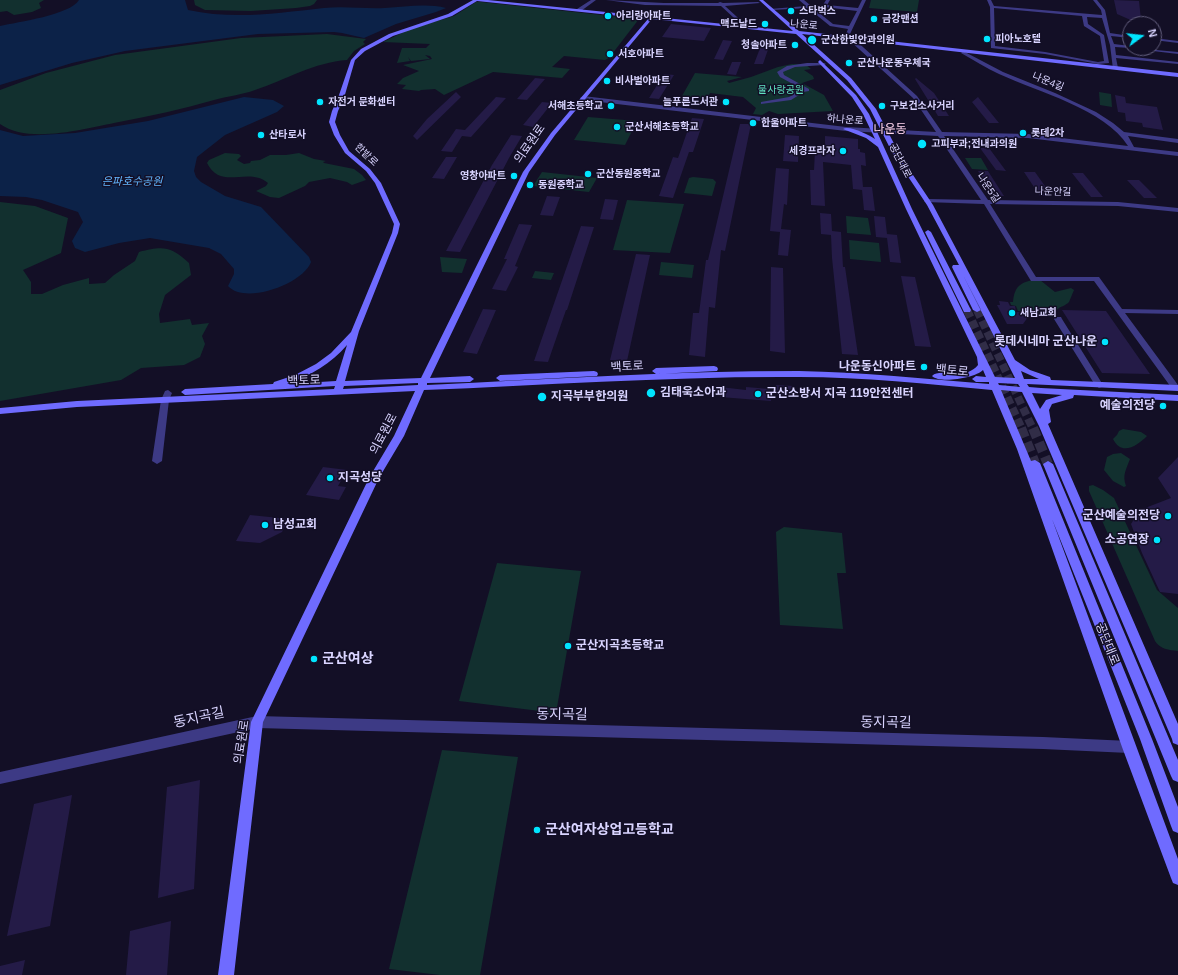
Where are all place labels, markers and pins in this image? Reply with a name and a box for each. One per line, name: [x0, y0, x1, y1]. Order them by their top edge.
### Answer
place label: 스타벅스: [799, 5, 836, 17]
marker: 스타벅스: [786, 6, 796, 16]
place label: 아리랑아파트: [616, 10, 671, 22]
marker: 아리랑아파트: [603, 11, 613, 21]
place label: 금강맨션: [882, 13, 919, 25]
marker: 금강맨션: [869, 14, 879, 24]
place label: 맥도날드: [720, 18, 757, 30]
marker: 맥도날드: [760, 19, 770, 29]
place label: 피아노호텔: [995, 33, 1041, 45]
marker: 군산한빛안과의원: [806, 34, 818, 46]
place label: 군산한빛안과의원: [821, 34, 895, 46]
marker: 피아노호텔: [982, 34, 992, 44]
place label: 청솔아파트: [741, 39, 787, 51]
marker: 청솔아파트: [790, 40, 800, 50]
place label: 서호아파트: [618, 48, 664, 60]
marker: 서호아파트: [605, 49, 615, 59]
place label: 군산나운동우체국: [857, 57, 931, 69]
marker: 군산나운동우체국: [844, 58, 854, 68]
place label: 비사벌아파트: [615, 75, 670, 87]
marker: 비사벌아파트: [602, 76, 612, 86]
place label: 자전거 문화센터: [328, 96, 395, 108]
place label: 늘푸른도서관: [663, 96, 718, 108]
marker: 자전거 문화센터: [315, 97, 325, 107]
marker: 늘푸른도서관: [721, 97, 731, 107]
place label: 서해초등학교: [548, 100, 603, 112]
place label: 구보건소사거리: [890, 100, 954, 112]
marker: 서해초등학교: [606, 101, 616, 111]
marker: 구보건소사거리: [877, 101, 887, 111]
place label: 한울아파트: [761, 117, 807, 129]
marker: 한울아파트: [748, 118, 758, 128]
place label: 군산서해초등학교: [625, 121, 699, 133]
marker: 군산서해초등학교: [612, 122, 622, 132]
place label: 롯데2차: [1031, 127, 1064, 139]
marker: 롯데2차: [1018, 128, 1028, 138]
place label: 산타로사: [269, 129, 306, 141]
marker: 산타로사: [256, 130, 266, 140]
marker: 고피부과;전내과의원: [916, 138, 928, 150]
place label: 고피부과;전내과의원: [931, 138, 1017, 150]
place label: 세경프라자: [789, 145, 835, 157]
marker: 세경프라자: [838, 146, 848, 156]
place label: 군산동원중학교: [596, 168, 660, 180]
marker: 군산동원중학교: [583, 169, 593, 179]
place label: 영창아파트: [460, 170, 506, 182]
marker: 영창아파트: [509, 171, 519, 181]
place label: 동원중학교: [538, 179, 584, 191]
marker: 동원중학교: [525, 180, 535, 190]
place label: 새남교회: [1020, 307, 1057, 319]
marker: 새남교회: [1007, 308, 1017, 318]
place label: 롯데시네마 군산나운: [994, 335, 1097, 349]
marker: 롯데시네마 군산나운: [1100, 337, 1110, 347]
place label: 나운동신아파트: [839, 360, 916, 374]
marker: 나운동신아파트: [919, 362, 929, 372]
place label: 김태욱소아과: [660, 386, 726, 400]
marker: 김태욱소아과: [645, 387, 657, 399]
place label: 군산소방서 지곡 119안전센터: [766, 387, 913, 401]
marker: 군산소방서 지곡 119안전센터: [753, 389, 763, 399]
place label: 지곡부부한의원: [551, 390, 628, 404]
marker: 지곡부부한의원: [536, 391, 548, 403]
place label: 예술의전당: [1100, 399, 1155, 413]
marker: 예술의전당: [1158, 401, 1168, 411]
place label: 지곡성당: [338, 471, 382, 485]
marker: 지곡성당: [325, 473, 335, 483]
place label: 군산예술의전당: [1083, 509, 1160, 523]
marker: 군산예술의전당: [1163, 511, 1173, 521]
place label: 남성교회: [273, 518, 317, 532]
marker: 남성교회: [260, 520, 270, 530]
place label: 소공연장: [1105, 533, 1149, 547]
marker: 소공연장: [1152, 535, 1162, 545]
place label: 군산지곡초등학교: [576, 639, 664, 653]
marker: 군산지곡초등학교: [563, 641, 573, 651]
place label: 군산여상: [322, 651, 374, 667]
marker: 군산여상: [309, 654, 319, 664]
place label: 군산여자상업고등학교: [545, 822, 674, 838]
marker: 군산여자상업고등학교: [532, 825, 542, 835]

